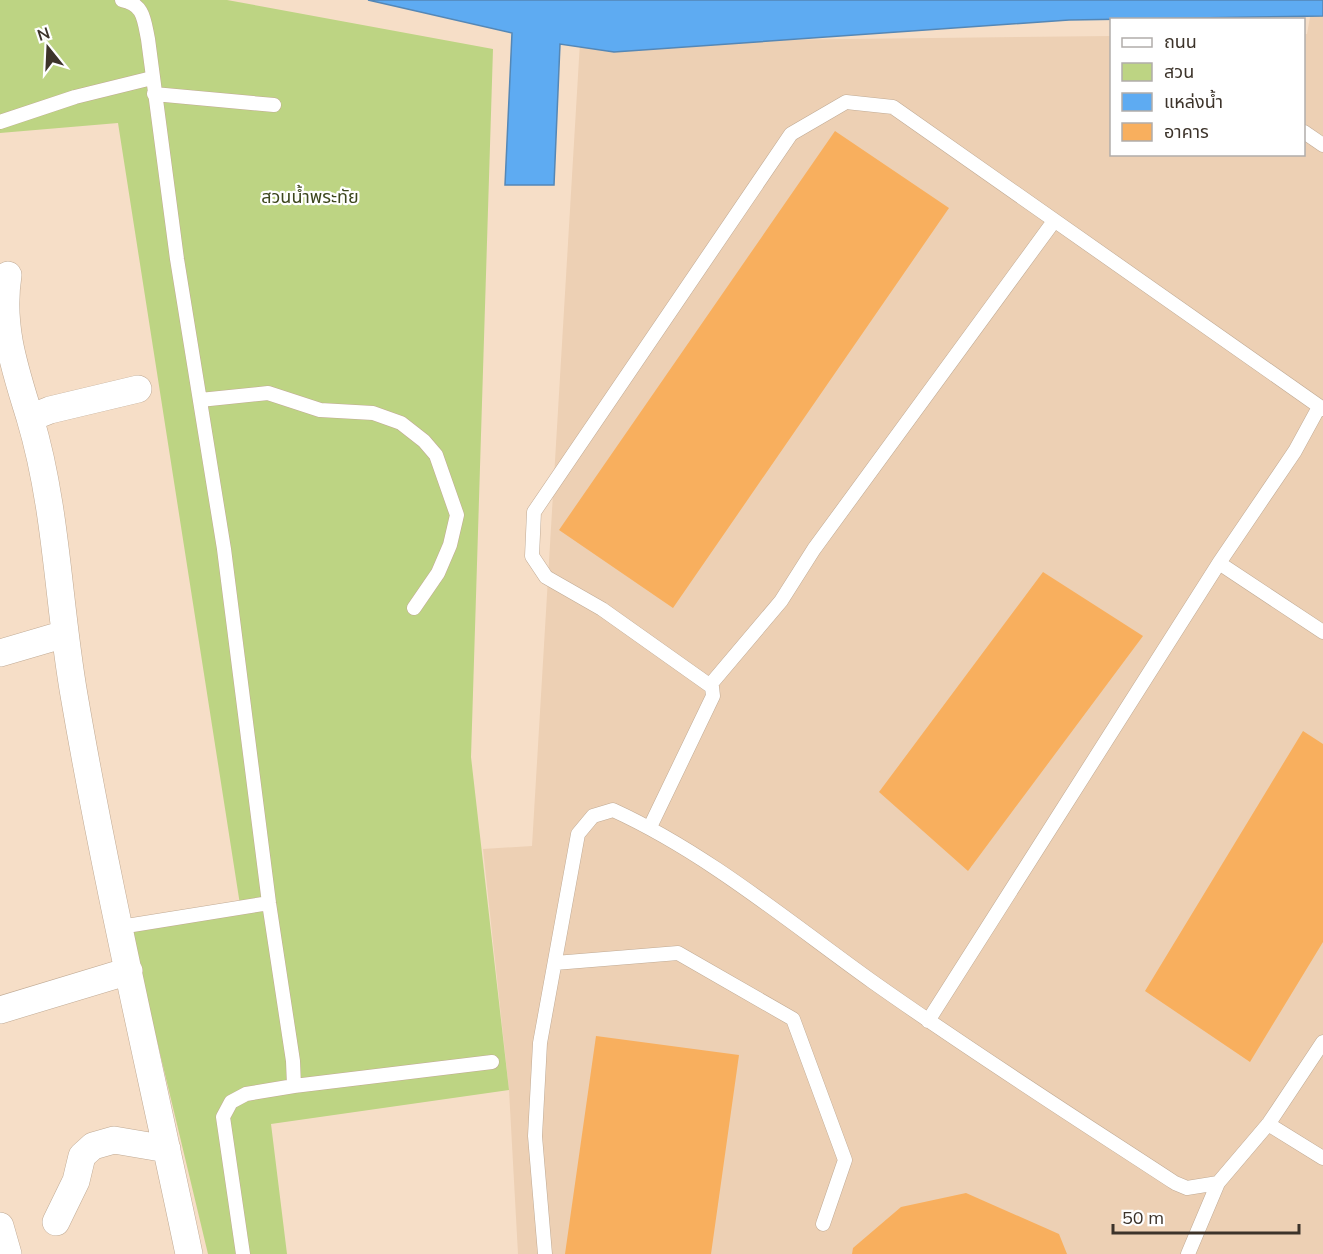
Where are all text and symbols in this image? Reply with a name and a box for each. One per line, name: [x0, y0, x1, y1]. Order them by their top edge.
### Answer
north arrow: [18, 18, 78, 78]
legend: [1110, 18, 1305, 156]
text: N: [35, 22, 52, 45]
text: ถนน: [1164, 30, 1197, 53]
text: สวน: [1164, 60, 1194, 83]
text: แหล่งน้ำ: [1164, 89, 1223, 113]
text: อาคาร: [1164, 120, 1209, 143]
park label: สวนน้ำพระทัย: [261, 184, 359, 208]
scale bar: [1113, 1197, 1299, 1235]
text: 50 m: [1122, 1206, 1164, 1229]

